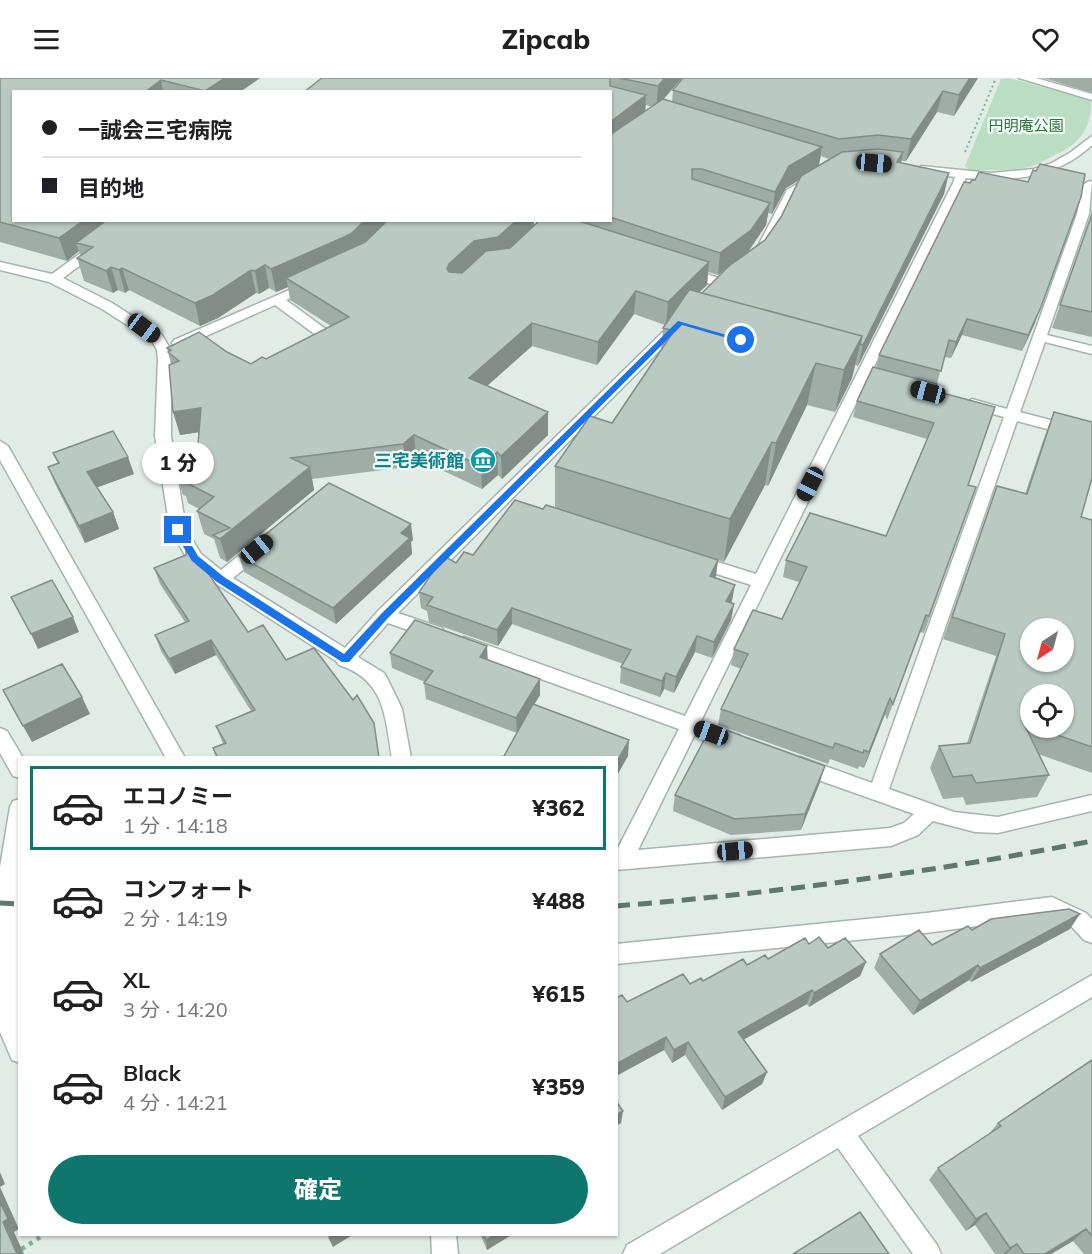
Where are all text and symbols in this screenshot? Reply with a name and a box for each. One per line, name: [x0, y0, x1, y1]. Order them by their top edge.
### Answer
text: Zipcab: [502, 22, 590, 56]
icon: menu: [30, 23, 63, 56]
icon: heart: [1029, 23, 1062, 56]
text: 一誠会三宅病院: [78, 116, 232, 144]
park label: 円明庵公園: [988, 116, 1064, 135]
car: [855, 152, 893, 174]
text: 目的地: [78, 174, 144, 202]
car: [124, 310, 164, 346]
route start: [727, 326, 754, 353]
car: [908, 379, 948, 405]
callout: 1 分: [142, 443, 214, 485]
museum icon: 三宅美術館: [468, 445, 498, 475]
place label: 三宅美術館: [374, 449, 464, 472]
text: 1 分: [159, 450, 197, 475]
car: [794, 464, 826, 504]
route end: [164, 516, 191, 543]
car: [237, 531, 277, 567]
north arrow: [1020, 618, 1074, 672]
map controls: [1020, 618, 1074, 738]
button: locate: [1020, 684, 1074, 738]
car: [691, 718, 731, 748]
icon: car: [51, 781, 105, 835]
text: エコノミー: [123, 782, 233, 810]
text: ¥362: [532, 794, 585, 822]
text: 1 分 · 14:18: [123, 813, 228, 838]
car: [716, 840, 754, 862]
icon: car: [51, 874, 105, 928]
text: コンフォート: [123, 875, 254, 903]
text: ¥488: [532, 887, 585, 915]
text: 2 分 · 14:19: [123, 906, 228, 931]
text: XL: [123, 966, 150, 994]
icon: car: [51, 967, 105, 1021]
text: ¥615: [532, 980, 585, 1008]
text: 3 分 · 14:20: [123, 997, 228, 1022]
text: Black: [123, 1059, 181, 1087]
icon: car: [51, 1060, 105, 1114]
text: ¥359: [532, 1073, 585, 1101]
text: 4 分 · 14:21: [123, 1090, 228, 1115]
button: 確定: [48, 1155, 588, 1224]

